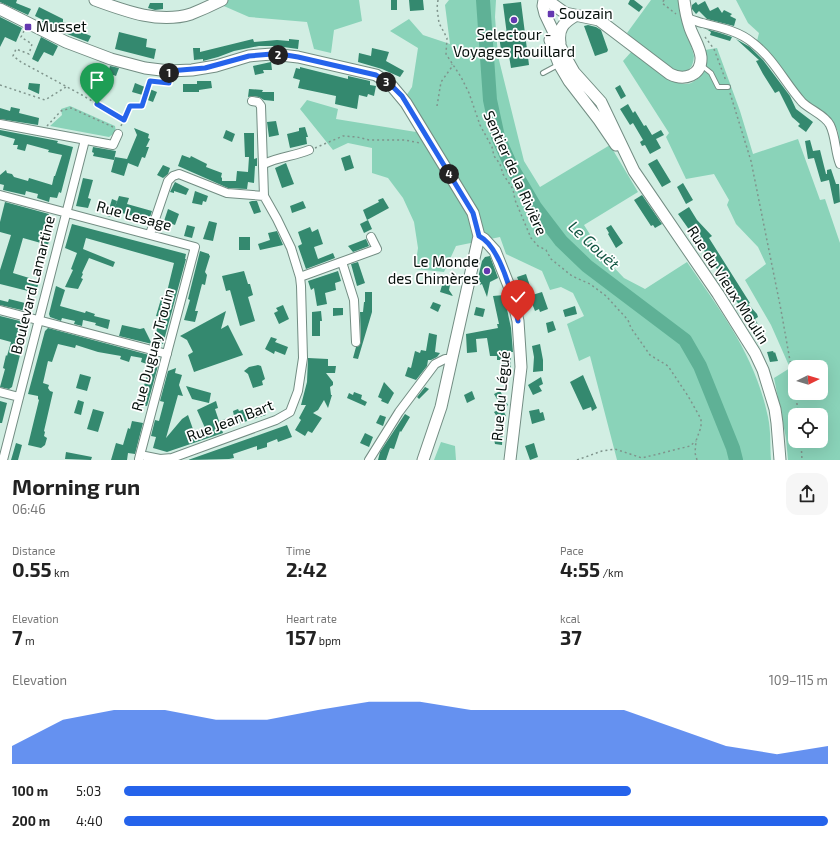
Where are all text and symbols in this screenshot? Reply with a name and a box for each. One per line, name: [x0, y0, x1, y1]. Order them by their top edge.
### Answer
place label: Souzain: [559, 4, 613, 22]
marker: Souzain: [546, 9, 556, 19]
marker: Selectour - Voyages Rouillard: [509, 15, 519, 25]
place label: Musset: [36, 17, 87, 35]
marker: Musset: [23, 22, 33, 32]
place label: Selectour - Voyages Rouillard: [453, 25, 575, 60]
pin: 2: [268, 45, 288, 65]
text: 2: [275, 48, 281, 61]
pin: [80, 63, 114, 104]
pin: 1: [159, 63, 179, 83]
text: 1: [167, 66, 171, 79]
icon: arrive: [86, 69, 108, 91]
pin: 3: [376, 72, 396, 92]
text: 3: [383, 75, 389, 88]
street label: Sentier de la Rivière: [480, 108, 551, 238]
pin: 4: [439, 164, 459, 184]
text: 4: [445, 167, 453, 180]
street label: Rue Lesage: [95, 196, 174, 234]
street label: Boulevard Lamartine: [6, 214, 58, 356]
water label: Le Gouët: [565, 216, 625, 274]
street label: Rue du Vieux Moulin: [684, 222, 774, 347]
place label: Le Monde des Chimères: [388, 252, 479, 287]
marker: Le Monde des Chimères: [482, 266, 492, 276]
pin: [501, 280, 535, 321]
street label: Rue Duguay Trouin: [127, 286, 177, 413]
icon: check: [507, 286, 529, 308]
street label: Rue du Légué: [487, 350, 513, 442]
north arrow: [788, 360, 828, 400]
map controls: [788, 360, 828, 448]
street label: Rue Jean Bart: [184, 395, 276, 445]
button: locate: [788, 408, 828, 448]
text: Morning run: [12, 473, 140, 499]
button: share: [786, 473, 828, 515]
text: 06:46: [12, 501, 46, 517]
text: Distance: [12, 544, 55, 557]
text: Time: [286, 544, 311, 557]
text: Pace: [560, 544, 584, 557]
text: 0.55: [12, 557, 52, 581]
text: 2:42: [286, 557, 327, 581]
text: 4:55: [560, 557, 600, 581]
text: km: [52, 566, 69, 579]
text: /km: [600, 566, 623, 579]
text: Elevation: [12, 612, 59, 625]
text: Heart rate: [286, 612, 337, 625]
text: kcal: [560, 612, 580, 625]
text: 7: [12, 625, 23, 649]
text: 157: [286, 625, 316, 649]
text: 37: [560, 625, 582, 649]
text: m: [23, 634, 35, 647]
text: bpm: [316, 634, 341, 647]
text: Elevation: [12, 672, 67, 688]
text: 109–115 m: [769, 672, 828, 688]
text: 100 m: [12, 783, 48, 799]
text: 5:03: [76, 783, 101, 799]
text: 200 m: [12, 813, 50, 829]
text: 4:40: [76, 813, 103, 829]

